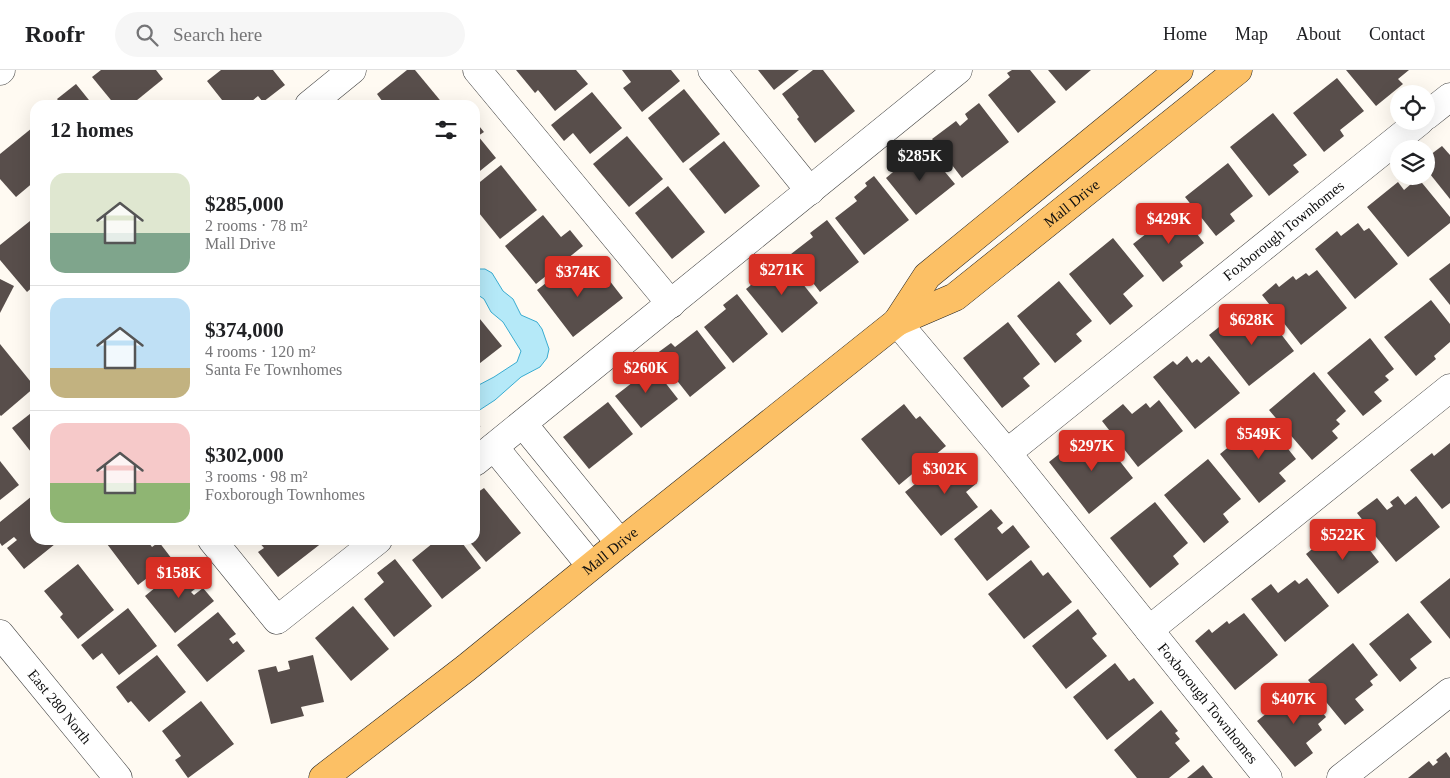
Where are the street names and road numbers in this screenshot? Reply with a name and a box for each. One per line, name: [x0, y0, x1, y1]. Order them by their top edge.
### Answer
street label: Mall Drive: [1041, 176, 1103, 230]
street label: Foxborough Townhomes: [1220, 177, 1347, 284]
street label: Mall Drive: [579, 524, 641, 578]
street label: Foxborough Townhomes: [1155, 640, 1261, 767]
street label: East 280 North: [25, 666, 95, 747]

